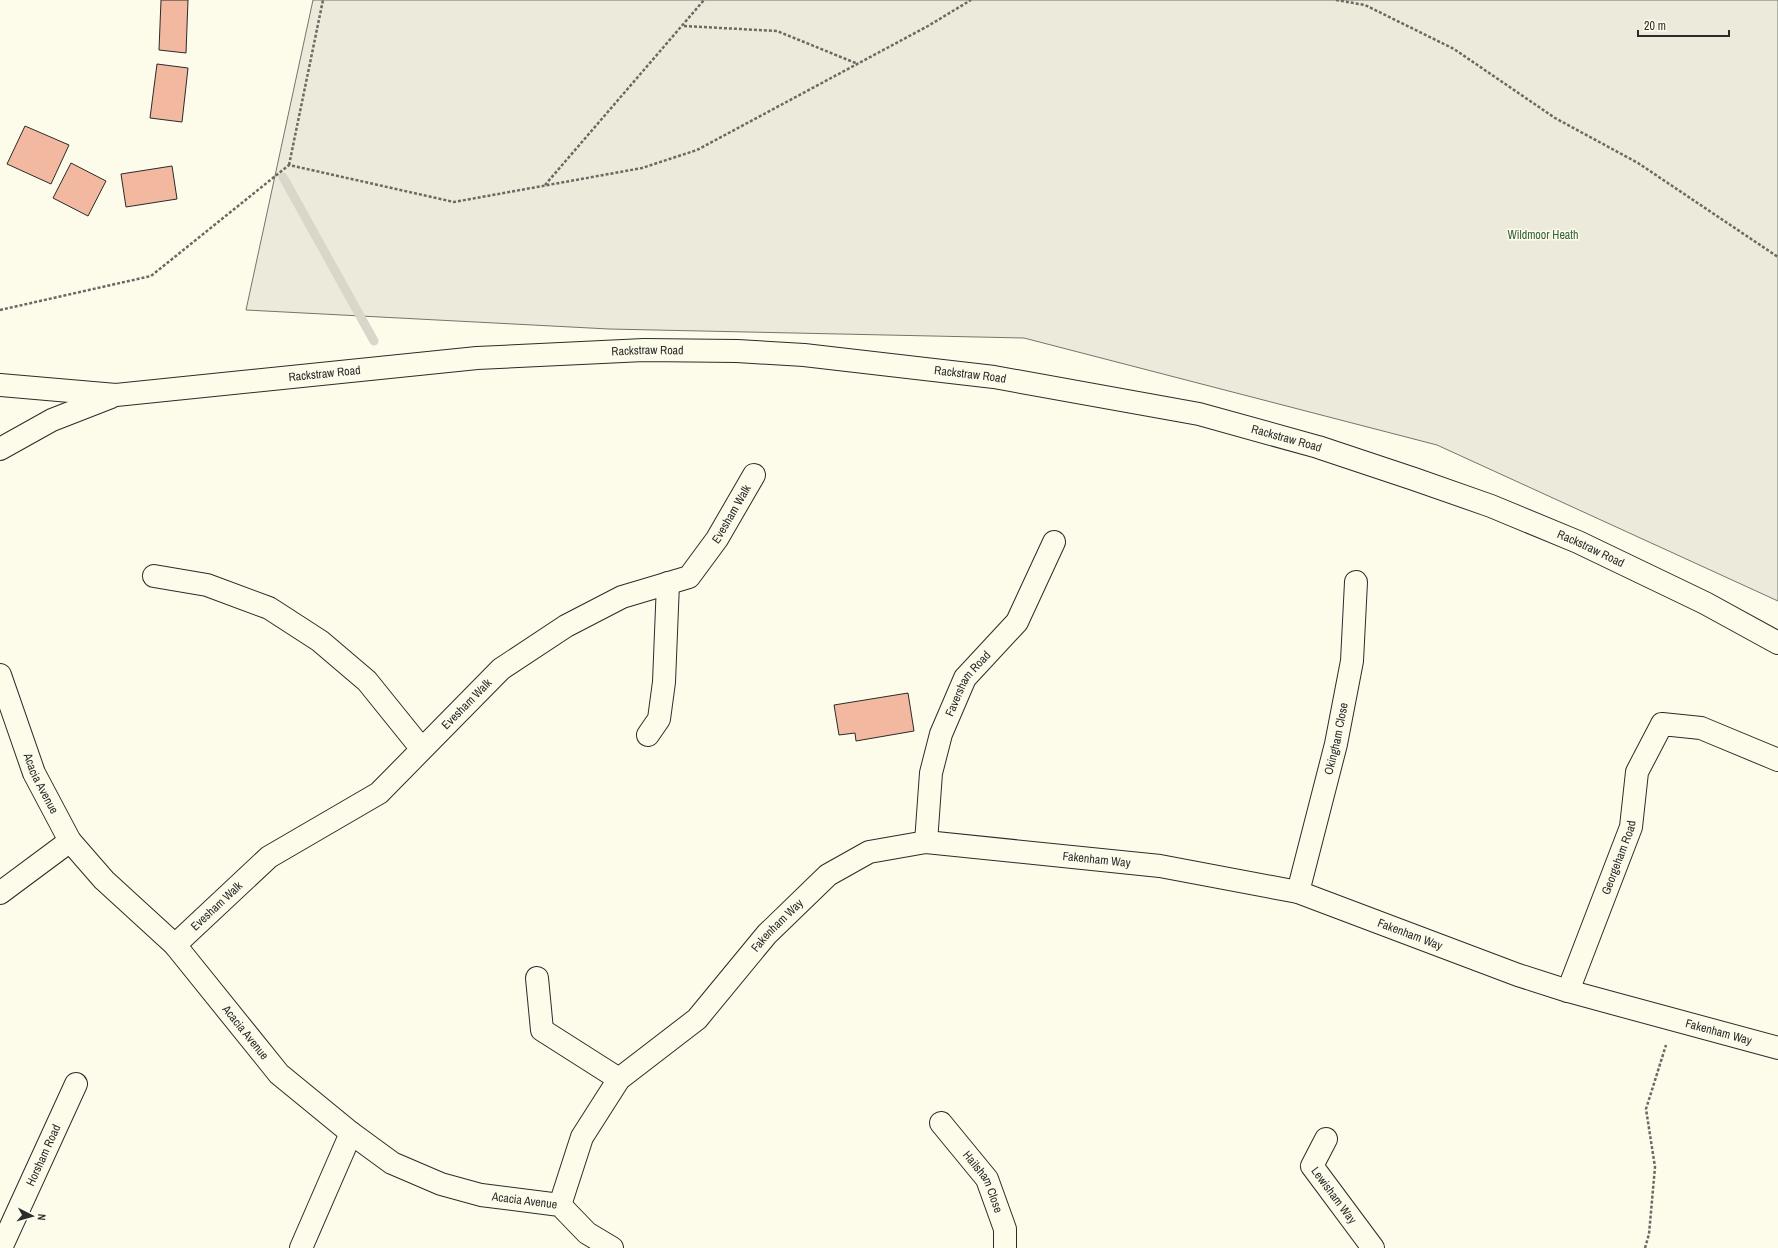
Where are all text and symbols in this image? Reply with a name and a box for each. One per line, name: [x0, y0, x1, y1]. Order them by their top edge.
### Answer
scale bar: [1638, 12, 1729, 38]
text: 20 m: [1644, 18, 1666, 34]
park label: Wildmoor Heath: [1507, 227, 1579, 243]
street label: Rackstraw Road: [611, 342, 684, 360]
street label: Rackstraw Road: [288, 362, 361, 385]
street label: Rackstraw Road: [933, 362, 1007, 387]
street label: Rackstraw Road: [1250, 421, 1324, 456]
street label: Evesham Walk: [708, 482, 755, 547]
street label: Rackstraw Road: [1555, 526, 1627, 571]
street label: Faversham Road: [942, 647, 994, 719]
street label: Evesham Walk: [438, 675, 495, 733]
street label: Okingham Close: [1320, 701, 1352, 777]
street label: Acacia Avenue: [19, 750, 62, 817]
street label: Georgeham Road: [1598, 820, 1640, 897]
street label: Fakenham Way: [1062, 848, 1131, 871]
street label: Evesham Walk: [187, 878, 246, 934]
street label: Fakenham Way: [748, 895, 807, 955]
street label: Fakenham Way: [1375, 915, 1445, 954]
street label: Acacia Avenue: [218, 1001, 272, 1063]
street label: Fakenham Way: [1684, 1015, 1754, 1049]
street label: Horsham Road: [22, 1122, 64, 1189]
street label: Hailsham Close: [959, 1147, 1006, 1215]
street label: Lewisham Way: [1307, 1164, 1360, 1227]
street label: Acacia Avenue: [490, 1188, 558, 1213]
north arrow: [12, 1196, 52, 1236]
text: N: [35, 1213, 49, 1221]

